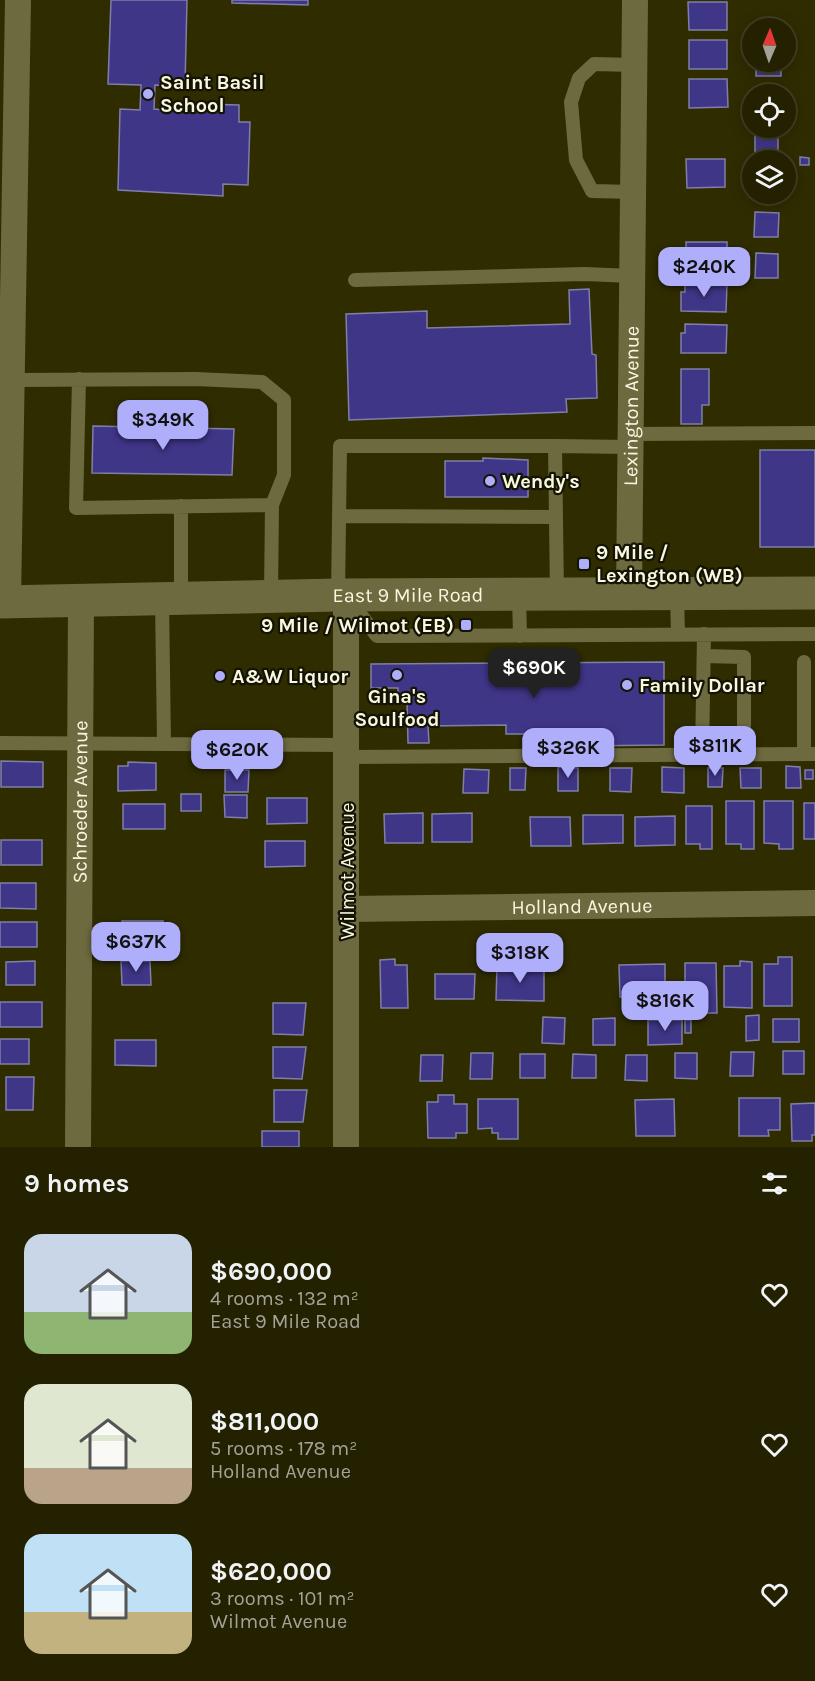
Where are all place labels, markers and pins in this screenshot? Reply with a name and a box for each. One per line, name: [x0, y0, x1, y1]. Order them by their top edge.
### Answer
place label: Saint Basil School: [160, 71, 264, 117]
marker: Saint Basil School: [141, 87, 155, 101]
pin: $240K: [662, 247, 746, 298]
pin: $349K: [121, 400, 205, 451]
place label: Wendy's: [502, 470, 580, 493]
marker: Wendy's: [483, 474, 497, 488]
place label: 9 Mile / Lexington (WB): [596, 541, 743, 587]
marker: 9 Mile / Lexington (WB): [577, 557, 591, 571]
place label: 9 Mile / Wilmot (EB): [261, 614, 454, 637]
marker: 9 Mile / Wilmot (EB): [459, 618, 473, 632]
pin: $690K: [492, 648, 576, 699]
place label: A&W Liquor: [232, 665, 348, 688]
marker: Gina's Soulfood: [390, 668, 404, 682]
marker: A&W Liquor: [213, 669, 227, 683]
place label: Family Dollar: [639, 674, 765, 697]
marker: Family Dollar: [620, 678, 634, 692]
place label: Gina's Soulfood: [355, 685, 439, 731]
pin: $811K: [673, 726, 757, 777]
pin: $326K: [526, 728, 610, 779]
pin: $620K: [195, 730, 279, 781]
pin: $637K: [94, 922, 178, 973]
pin: $318K: [478, 933, 562, 984]
pin: $816K: [623, 981, 707, 1032]

